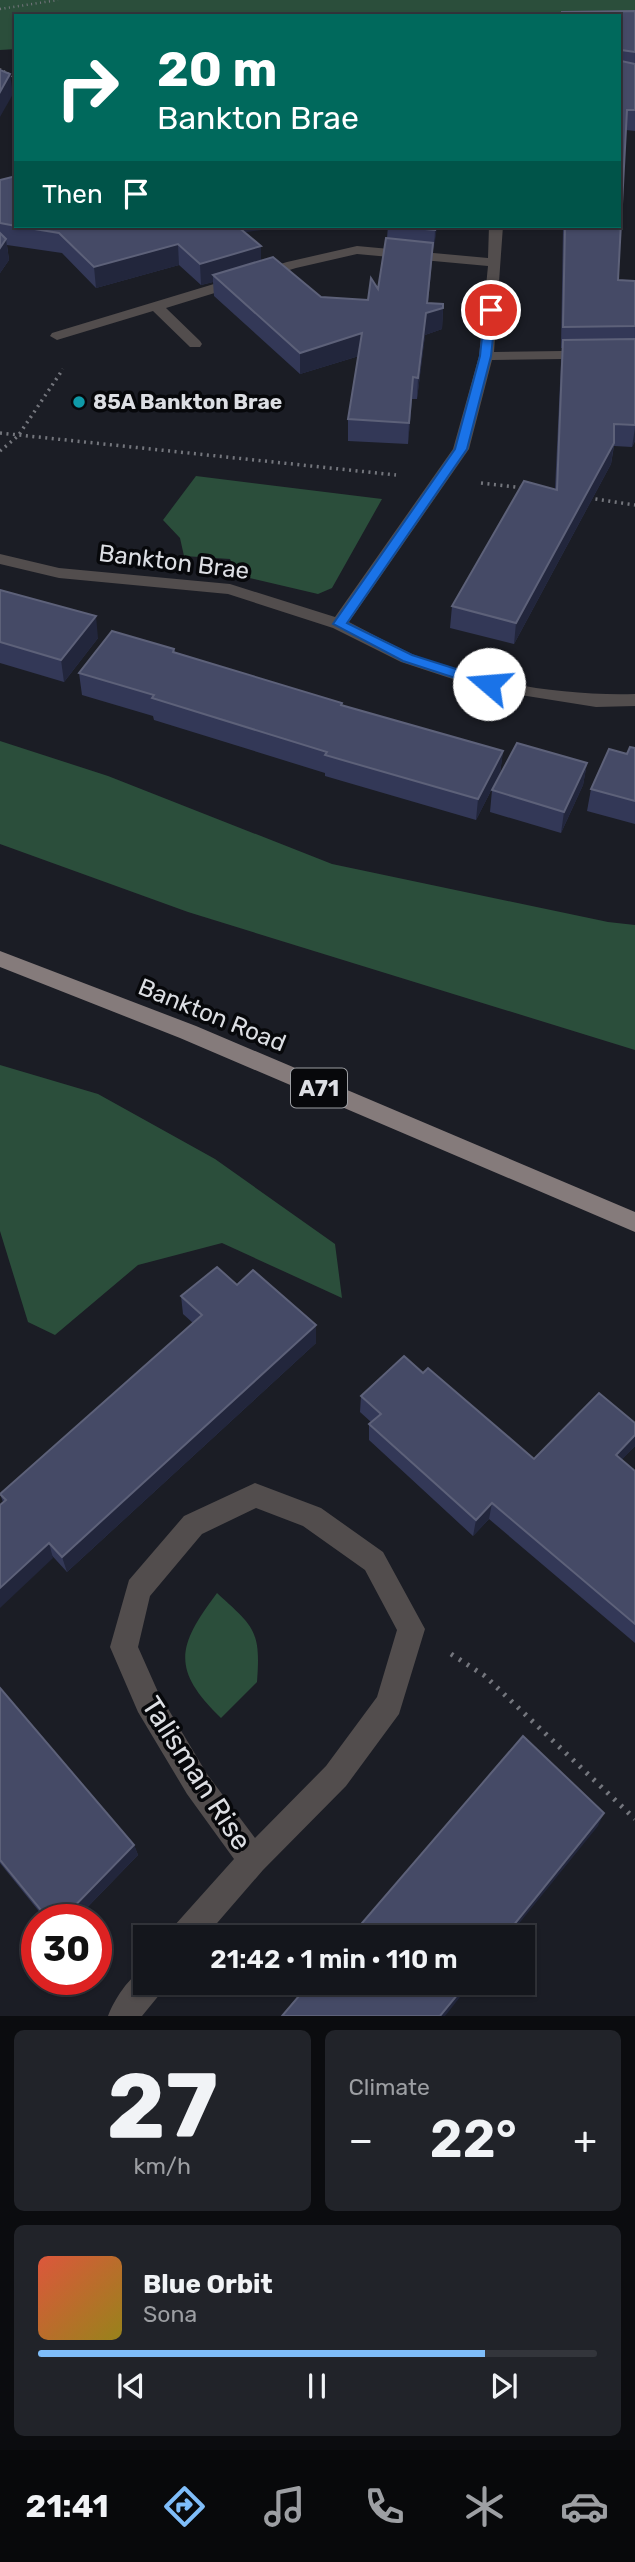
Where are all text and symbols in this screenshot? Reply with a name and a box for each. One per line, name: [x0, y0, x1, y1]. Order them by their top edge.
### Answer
text: 20 m: [157, 40, 278, 98]
icon: right: [42, 42, 133, 133]
text: Bankton Brae: [157, 99, 359, 137]
icon: arrive: [117, 175, 155, 213]
text: Then: [42, 179, 103, 210]
pin: [461, 280, 521, 340]
icon: arrive: [472, 291, 510, 329]
place label: 85A Bankton Brae: [93, 389, 282, 414]
marker: 85A Bankton Brae: [71, 394, 87, 410]
street label: Bankton Brae: [97, 539, 251, 585]
position arrow: [452, 647, 526, 721]
street label: Bankton Road: [134, 973, 290, 1057]
road number: A71: [291, 1068, 347, 1107]
street label: Talisman Rise: [135, 1690, 258, 1856]
speed limit sign: 30: [21, 1904, 112, 1995]
text: 21:42 · 1 min · 110 m: [210, 1944, 458, 1975]
text: 27: [107, 2052, 218, 2160]
text: Climate: [349, 2073, 430, 2101]
text: 22°: [430, 2108, 517, 2170]
text: −: [349, 2117, 373, 2163]
text: +: [573, 2117, 597, 2163]
text: km/h: [134, 2152, 191, 2180]
text: Blue Orbit: [143, 2269, 273, 2300]
text: Sona: [143, 2300, 197, 2328]
icon: previous: [112, 2367, 150, 2405]
icon: pause: [298, 2367, 336, 2405]
icon: next: [485, 2367, 523, 2405]
icon: directions: [160, 2482, 209, 2531]
icon: music: [260, 2482, 309, 2531]
icon: phone: [360, 2482, 409, 2531]
icon: climate: [460, 2482, 509, 2531]
icon: car: [560, 2482, 609, 2531]
text: 21:41: [26, 2487, 109, 2525]

